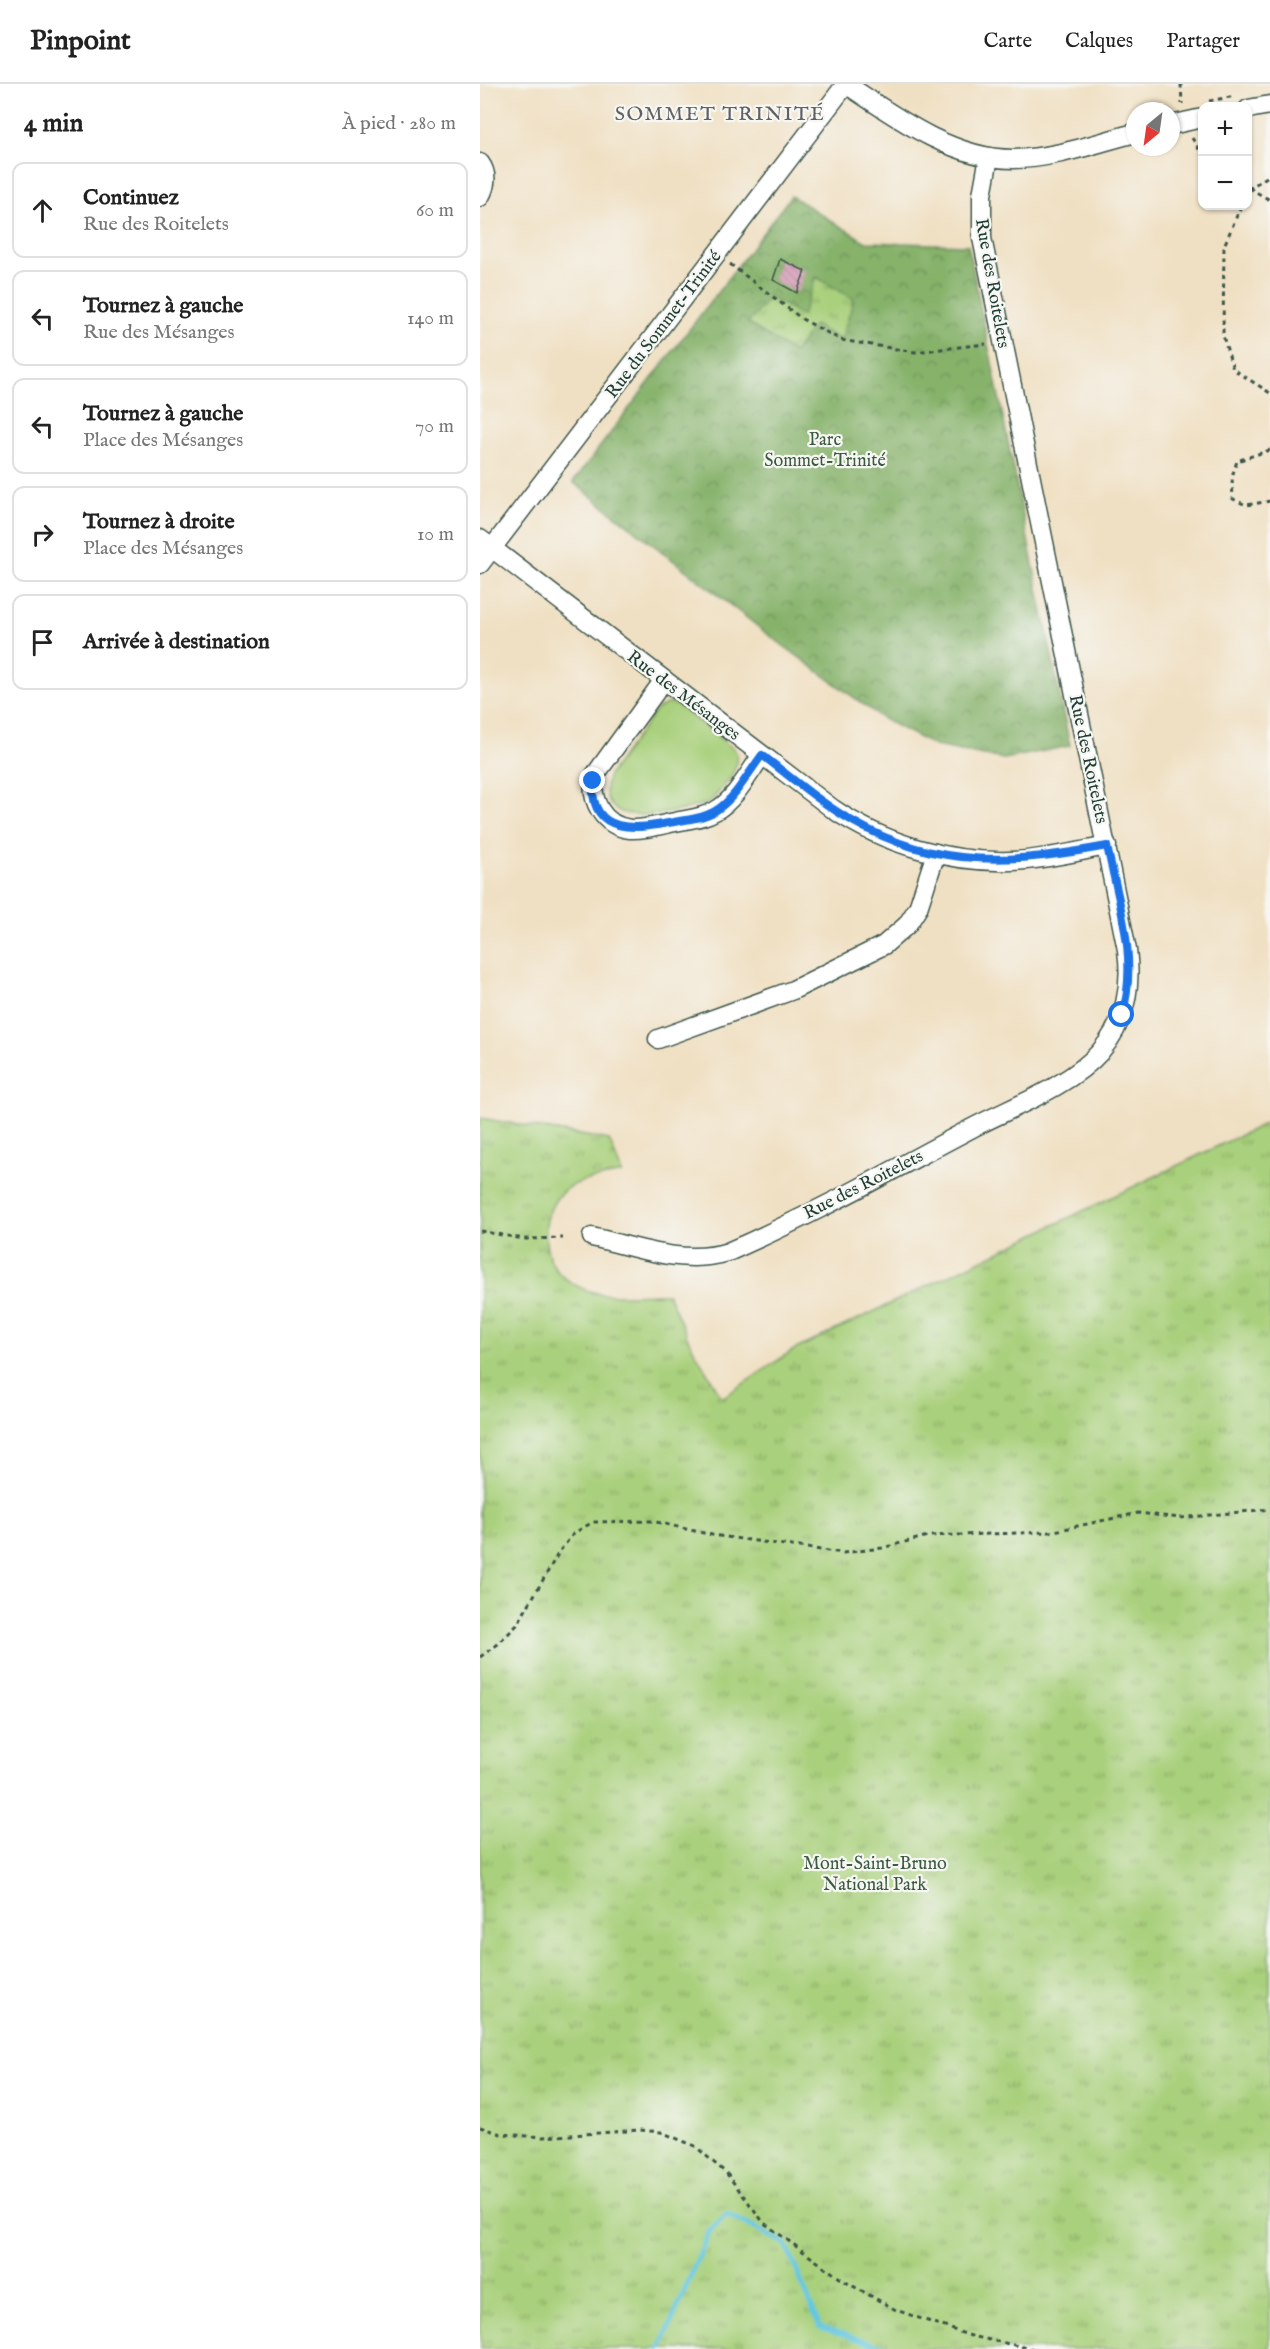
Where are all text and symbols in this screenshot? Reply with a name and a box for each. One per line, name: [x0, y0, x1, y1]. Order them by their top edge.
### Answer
text: Pinpoint: [30, 24, 131, 59]
text: Carte: [983, 28, 1032, 55]
text: Calques: [1065, 28, 1133, 55]
text: Partager: [1166, 28, 1240, 55]
district label: SOMMET TRINITÉ: [615, 102, 825, 127]
north arrow: [1126, 102, 1180, 156]
map controls: [1198, 102, 1252, 210]
button: +: [1198, 102, 1252, 156]
text: 4 min: [24, 107, 83, 140]
text: À pied · 280 m: [342, 111, 456, 136]
button: −: [1198, 156, 1252, 210]
text: Continuez: [83, 184, 179, 212]
icon: ahead: [26, 194, 59, 227]
text: 60 m: [416, 198, 454, 223]
text: Rue des Roitelets: [83, 212, 229, 237]
street label: Rue des Roitelets: [969, 217, 1014, 350]
street label: Rue du Sommet-Trinité: [601, 246, 727, 403]
text: Tournez à gauche: [83, 292, 243, 320]
icon: left: [26, 302, 59, 335]
text: 140 m: [407, 306, 454, 331]
text: Rue des Mésanges: [83, 320, 234, 345]
text: Tournez à gauche: [83, 400, 243, 428]
icon: left: [26, 410, 59, 443]
text: 70 m: [415, 414, 454, 439]
text: Place des Mésanges: [83, 428, 243, 453]
park label: Parc Sommet-Trinité: [764, 429, 886, 473]
text: Tournez à droite: [83, 508, 234, 536]
icon: right: [26, 518, 59, 551]
text: 10 m: [417, 522, 454, 547]
text: Place des Mésanges: [83, 536, 243, 561]
icon: arrive: [26, 626, 59, 659]
text: Arrivée à destination: [83, 628, 270, 656]
street label: Rue des Mésanges: [622, 646, 744, 746]
street label: Rue des Roitelets: [1063, 693, 1112, 826]
route end: [579, 767, 605, 793]
route start: [1108, 1001, 1134, 1027]
street label: Rue des Roitelets: [800, 1145, 927, 1225]
park label: Mont-Saint-Bruno National Park: [803, 1853, 947, 1897]

